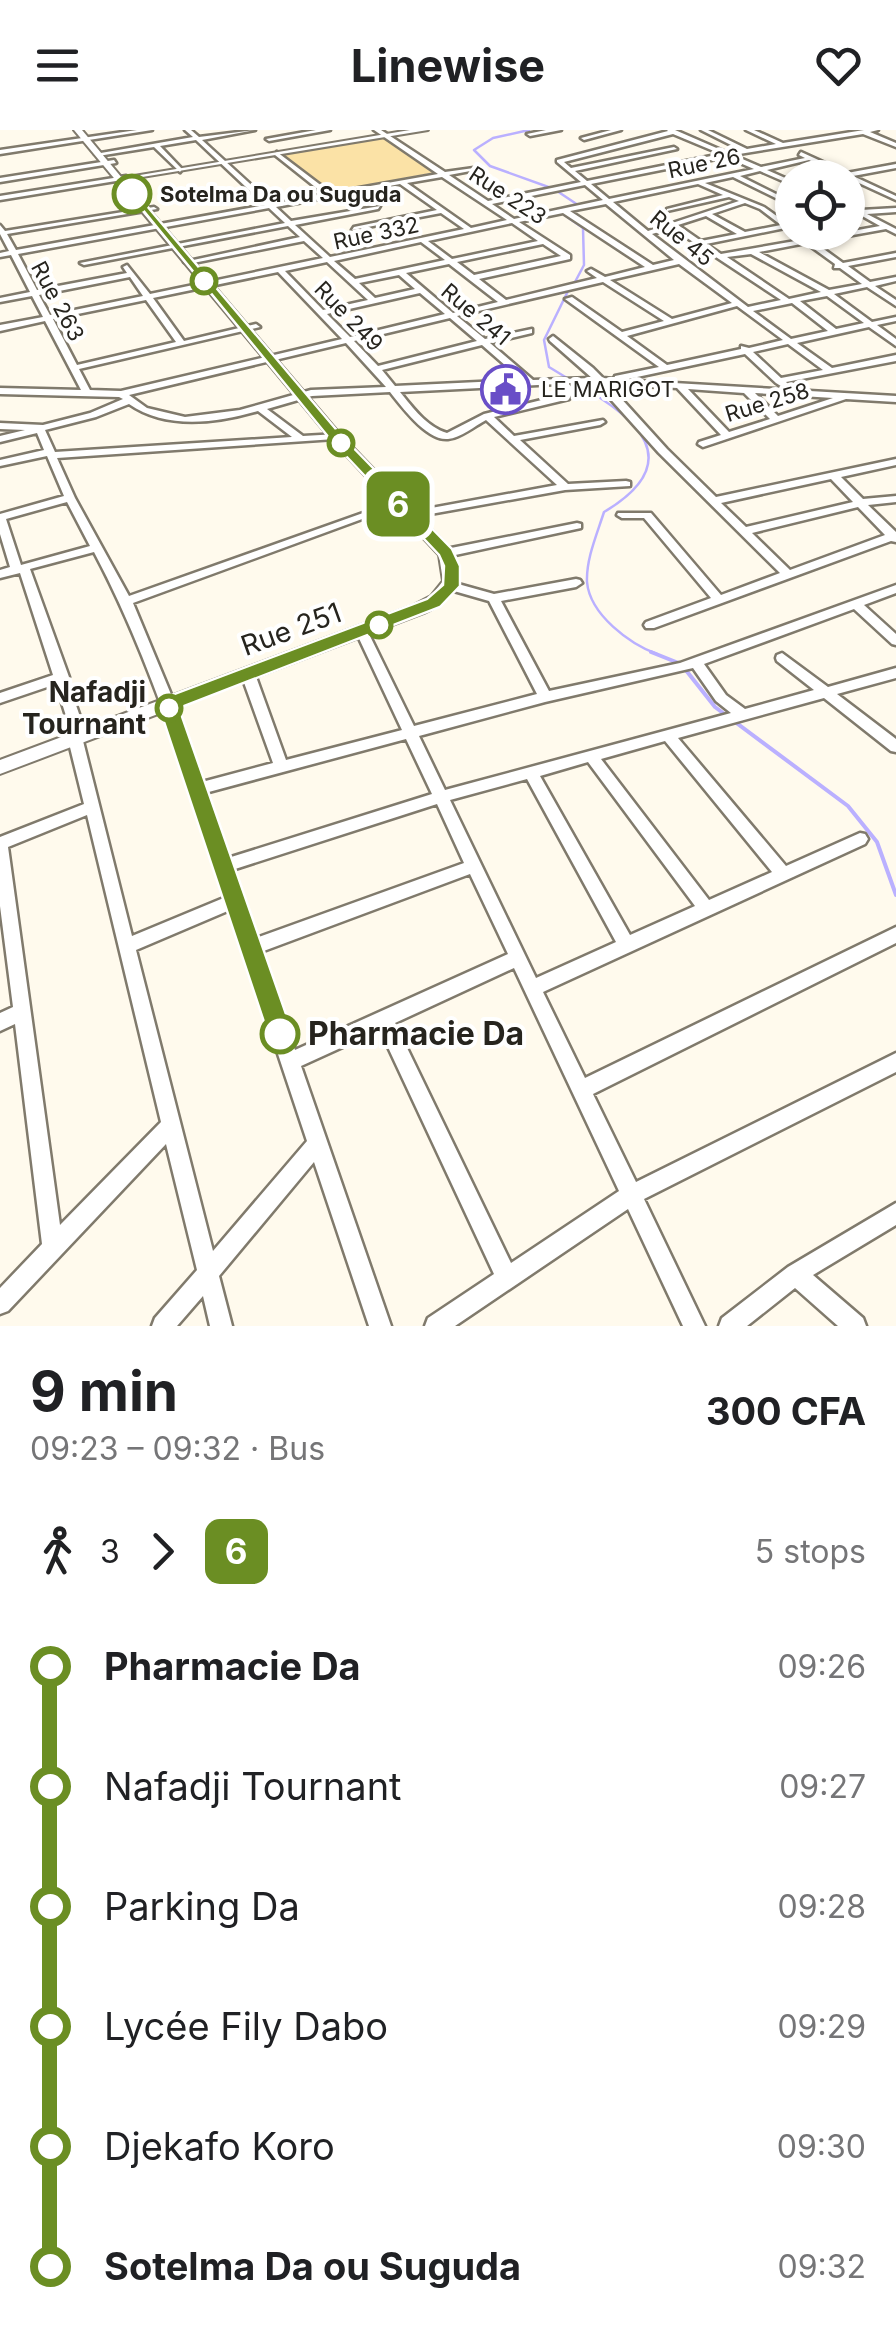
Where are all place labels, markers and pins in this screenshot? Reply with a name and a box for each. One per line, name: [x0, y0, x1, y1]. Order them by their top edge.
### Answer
marker: Sotelma Da ou Suguda: [113, 175, 151, 213]
place label: Sotelma Da ou Suguda: [160, 181, 401, 207]
unlabelled marker: [191, 268, 217, 294]
public building icon: LE MARIGOT: [480, 363, 532, 415]
place label: LE MARIGOT: [541, 376, 675, 402]
unlabelled marker: [328, 430, 354, 456]
unlabelled marker: [366, 612, 392, 638]
place label: Nafadji Tournant: [22, 675, 146, 741]
marker: Nafadji Tournant: [156, 695, 182, 721]
place label: Pharmacie Da: [308, 1014, 524, 1053]
marker: Pharmacie Da: [261, 1015, 299, 1053]

